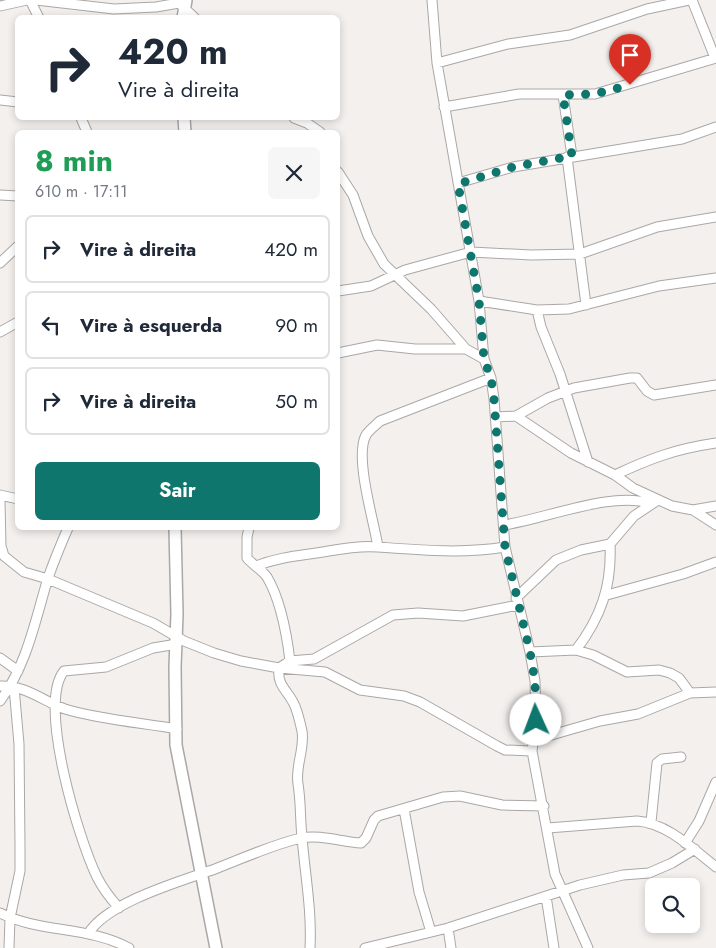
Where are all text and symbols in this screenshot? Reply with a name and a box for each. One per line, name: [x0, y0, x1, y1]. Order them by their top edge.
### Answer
text: 420 m: [118, 27, 228, 77]
pin: [609, 34, 651, 85]
icon: right: [35, 35, 100, 100]
icon: arrive: [616, 41, 644, 69]
text: Vire à direita: [118, 73, 239, 105]
text: 8 min: [35, 139, 113, 182]
button: close: [268, 147, 320, 199]
text: 610 m · 17:11: [35, 180, 128, 203]
icon: right: [37, 235, 65, 263]
text: Vire à direita: [80, 236, 196, 263]
text: 420 m: [264, 236, 318, 263]
icon: left: [37, 311, 65, 339]
text: Vire à esquerda: [80, 312, 222, 339]
text: 90 m: [275, 312, 318, 339]
icon: right: [37, 387, 65, 415]
text: Vire à direita: [80, 388, 196, 415]
text: 50 m: [275, 388, 318, 415]
button: Sair: [35, 462, 320, 520]
position arrow: [509, 693, 561, 745]
map controls: [645, 878, 700, 933]
button: search: [645, 878, 700, 933]

